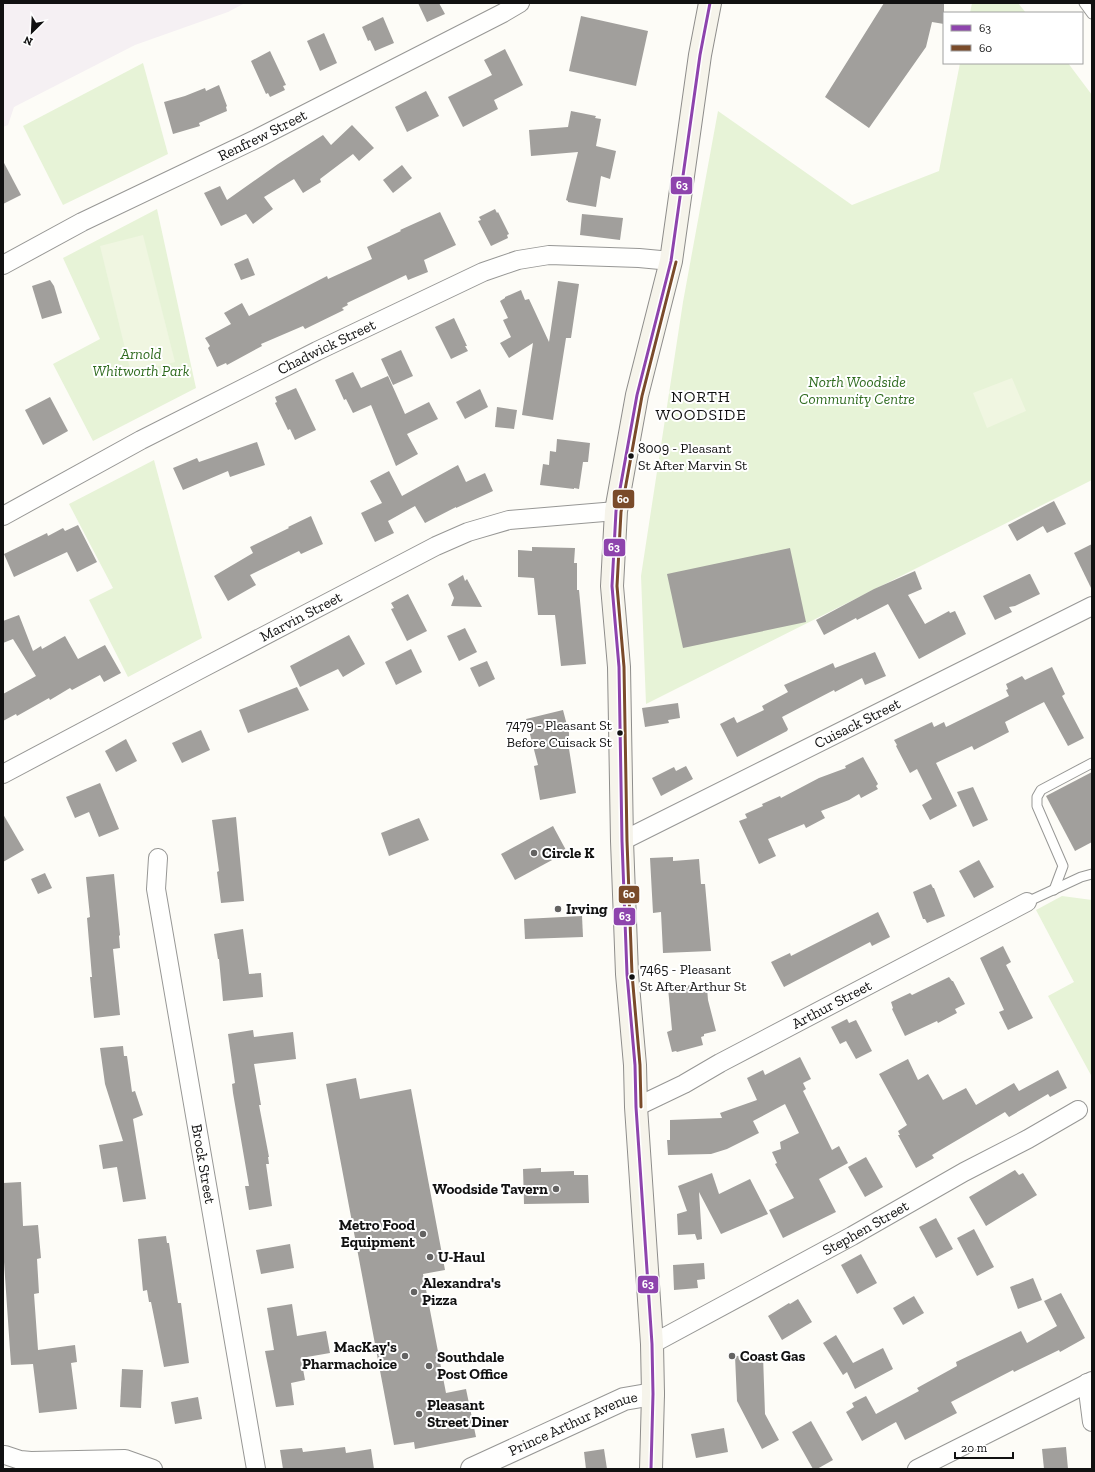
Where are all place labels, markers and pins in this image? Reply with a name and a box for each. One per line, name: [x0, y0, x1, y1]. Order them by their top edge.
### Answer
place label: 8009 - Pleasant St After Marvin St: [638, 440, 748, 474]
marker: 8009 - Pleasant St After Marvin St: [626, 451, 636, 461]
place label: 7479 - Pleasant St Before Cuisack St: [506, 717, 613, 751]
marker: 7479 - Pleasant St Before Cuisack St: [615, 728, 625, 738]
place label: Circle K: [542, 844, 594, 862]
marker: Circle K: [529, 848, 539, 858]
place label: Irving: [566, 900, 608, 918]
marker: Irving: [553, 904, 563, 914]
place label: 7465 - Pleasant St After Arthur St: [640, 961, 747, 995]
marker: 7465 - Pleasant St After Arthur St: [627, 972, 637, 982]
place label: Woodside Tavern: [433, 1180, 548, 1198]
marker: Woodside Tavern: [551, 1184, 561, 1194]
place label: Metro Food Equipment: [339, 1216, 416, 1251]
marker: Metro Food Equipment: [418, 1229, 428, 1239]
place label: U-Haul: [438, 1248, 485, 1266]
marker: U-Haul: [425, 1252, 435, 1262]
place label: Alexandra's Pizza: [422, 1274, 501, 1309]
marker: Alexandra's Pizza: [409, 1287, 419, 1297]
place label: MacKay's Pharmachoice: [302, 1338, 397, 1373]
place label: Coast Gas: [740, 1347, 806, 1365]
place label: Southdale Post Office: [437, 1348, 508, 1383]
marker: MacKay's Pharmachoice: [400, 1351, 410, 1361]
marker: Coast Gas: [727, 1351, 737, 1361]
marker: Southdale Post Office: [424, 1361, 434, 1371]
place label: Pleasant Street Diner: [427, 1396, 509, 1431]
marker: Pleasant Street Diner: [414, 1409, 424, 1419]

